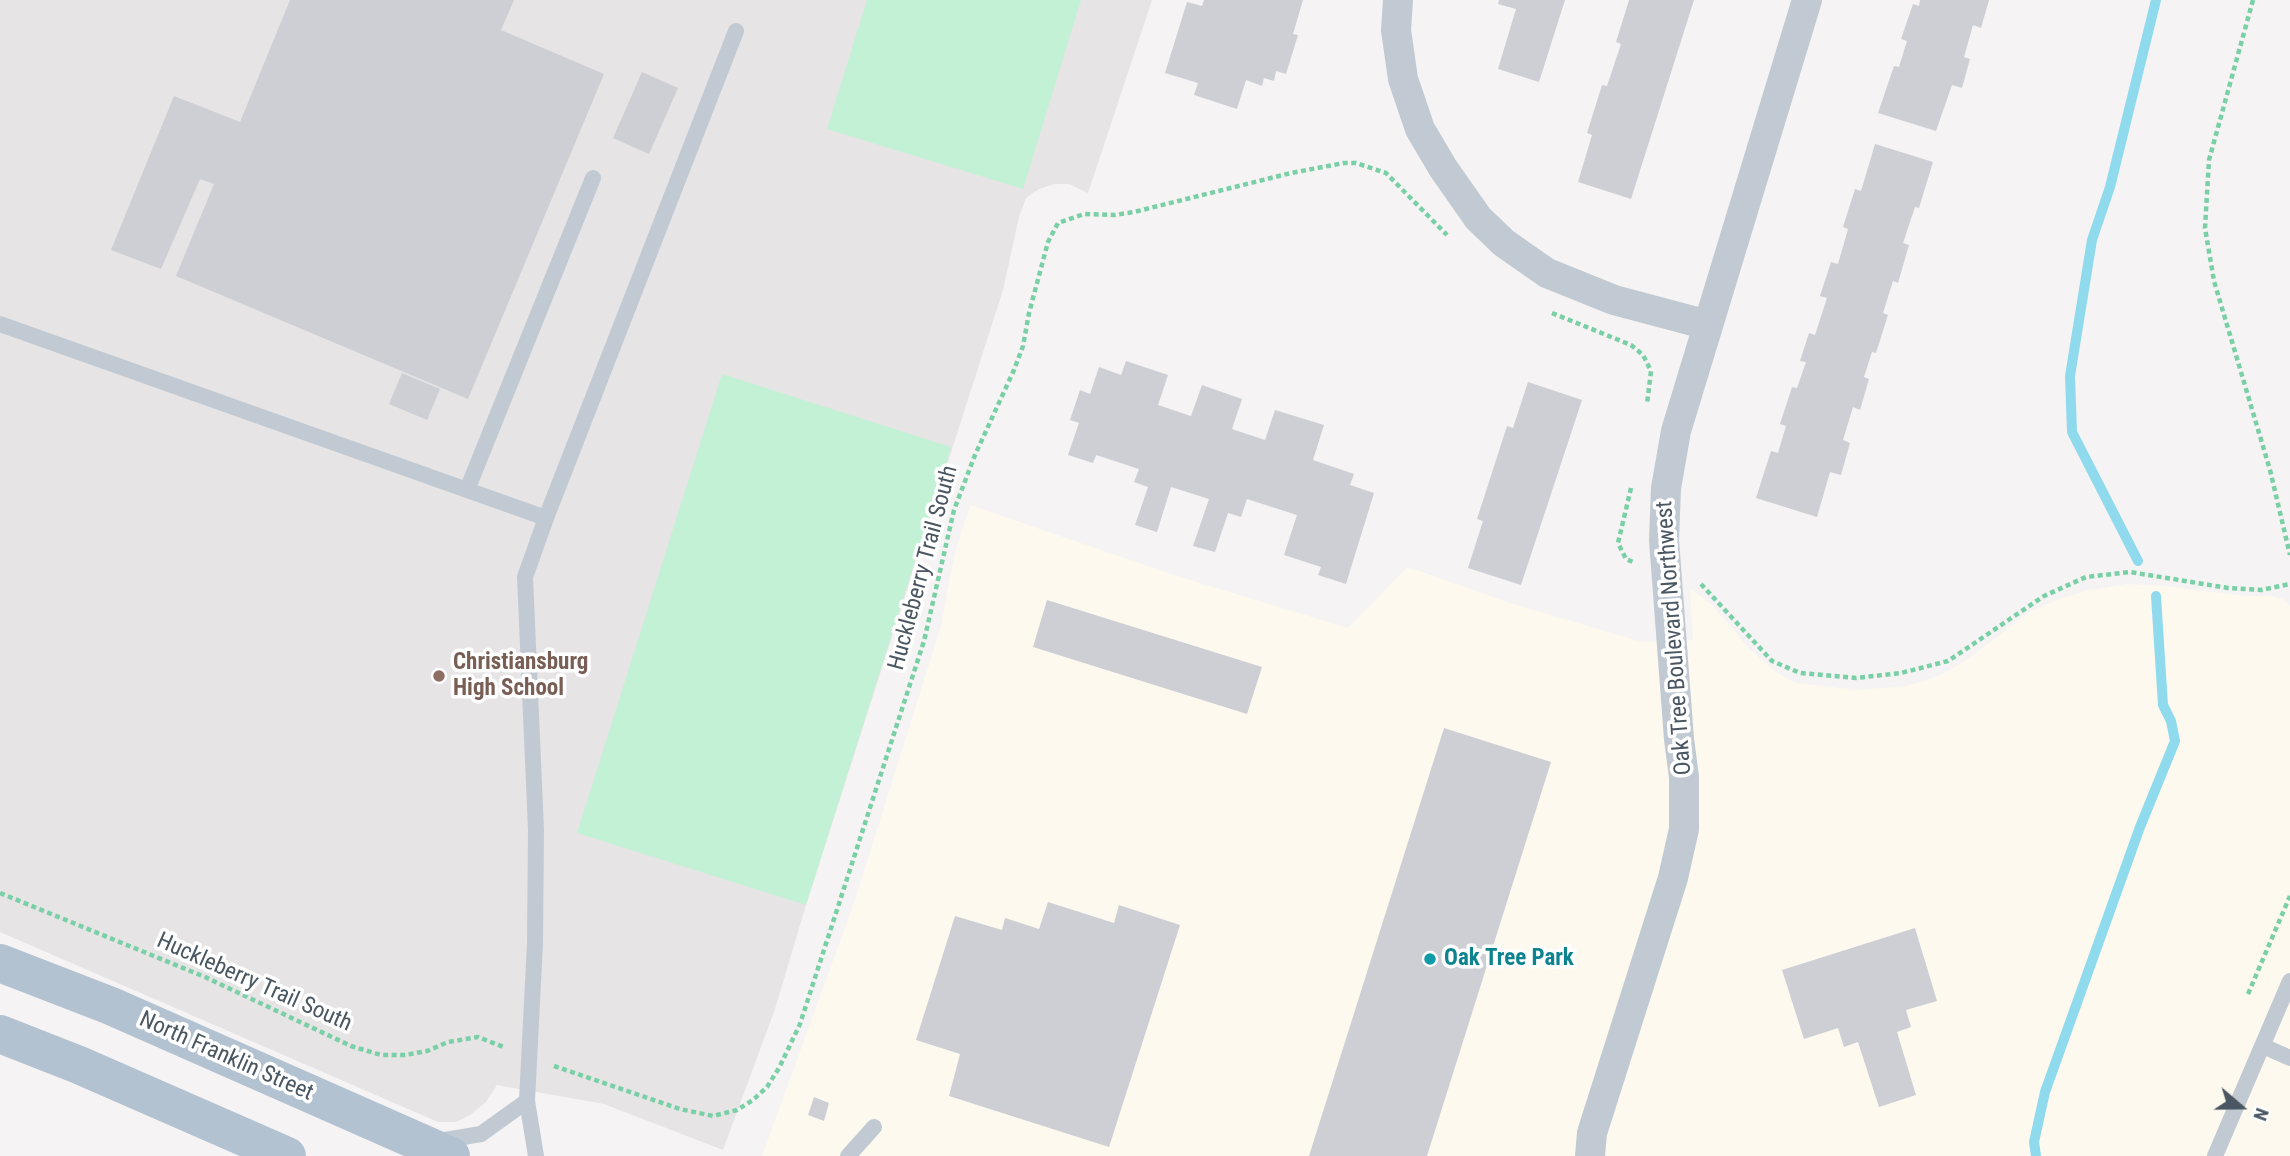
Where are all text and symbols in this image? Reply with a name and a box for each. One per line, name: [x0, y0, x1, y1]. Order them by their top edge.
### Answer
street label: Huckleberry Trail South: [883, 463, 965, 673]
street label: Oak Tree Boulevard Northwest: [1652, 500, 1698, 776]
place label: Christiansburg High School: [453, 649, 588, 703]
marker: Christiansburg High School: [431, 668, 447, 684]
street label: Huckleberry Trail South: [152, 928, 356, 1038]
place label: Oak Tree Park: [1444, 945, 1574, 973]
marker: Oak Tree Park: [1422, 951, 1438, 967]
street label: North Franklin Street: [135, 1006, 317, 1108]
north arrow: [2206, 1072, 2276, 1142]
text: N: [2248, 1105, 2274, 1124]

